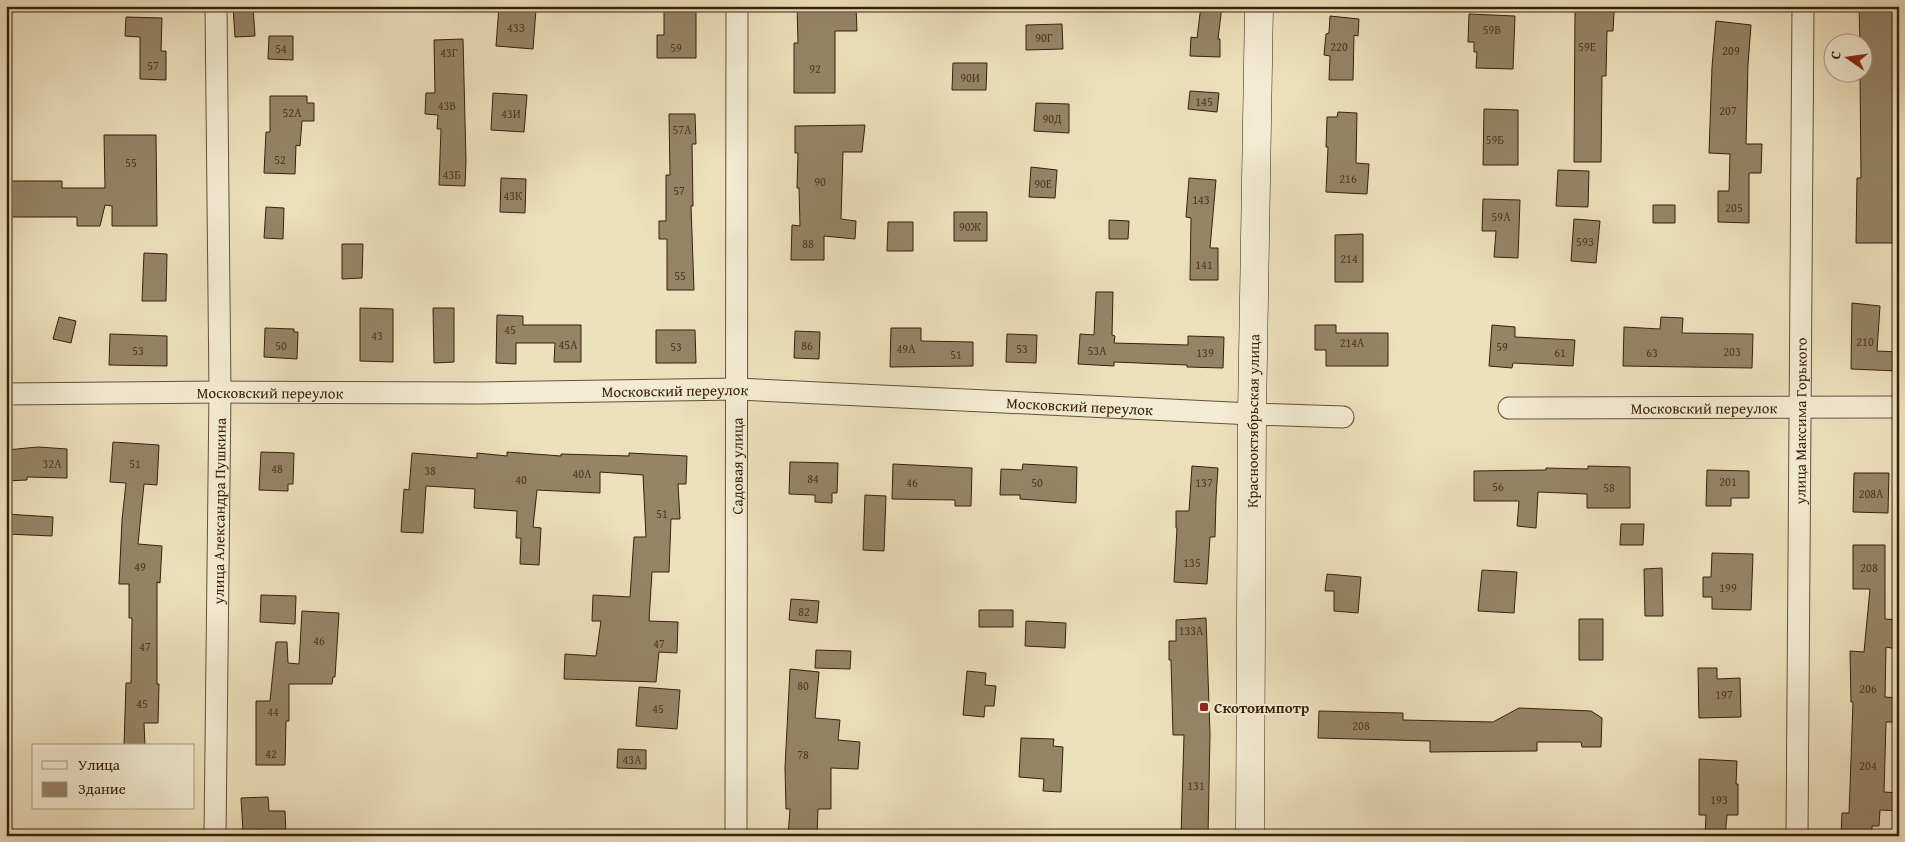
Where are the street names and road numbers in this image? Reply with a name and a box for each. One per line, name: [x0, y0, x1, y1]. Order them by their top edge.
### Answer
street label: Краснооктябрьская улица: [1241, 333, 1264, 508]
street label: улица Максима Горького: [1789, 337, 1811, 506]
street label: Московский переулок: [601, 378, 749, 402]
street label: Московский переулок: [197, 381, 344, 403]
street label: Московский переулок: [1006, 392, 1153, 420]
street label: Московский переулок: [1631, 397, 1778, 418]
street label: улица Александра Пушкина: [207, 417, 230, 605]
street label: Садовая улица: [726, 417, 747, 515]

